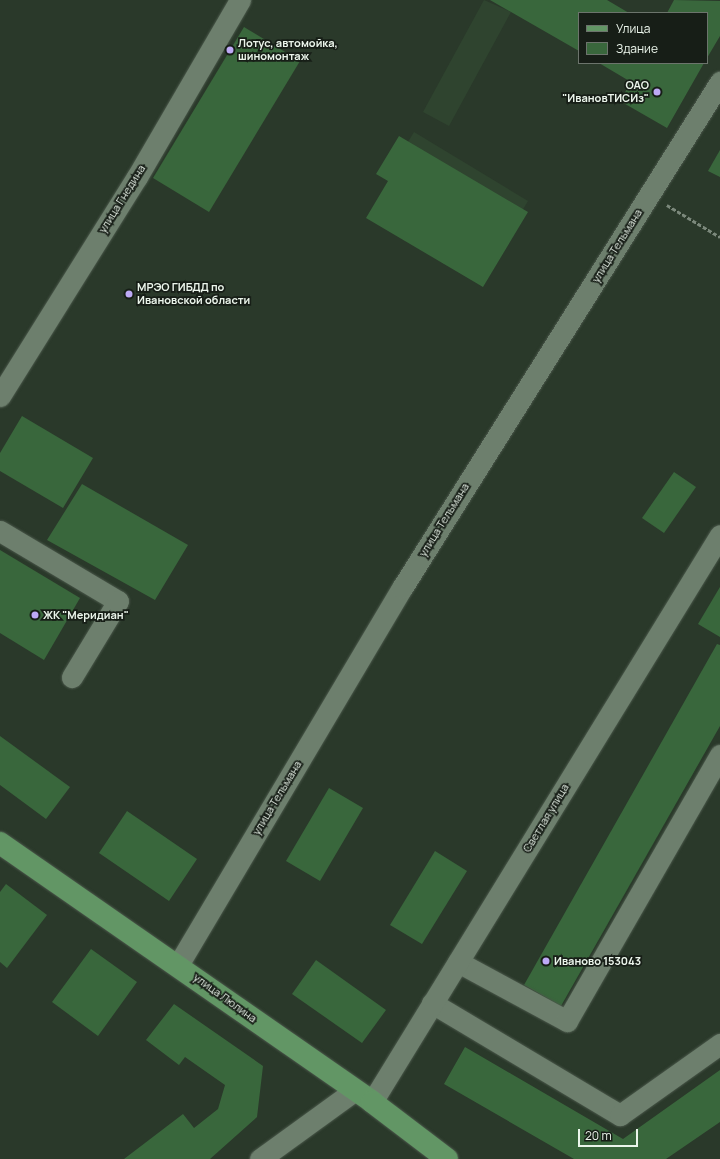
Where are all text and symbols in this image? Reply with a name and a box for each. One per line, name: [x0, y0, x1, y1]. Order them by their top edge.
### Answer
legend: [578, 12, 708, 64]
text: Улица: [616, 20, 650, 37]
place label: Лотус, автомойка, шиномонтаж: [238, 37, 338, 63]
text: Здание: [616, 40, 658, 57]
marker: Лотус, автомойка, шиномонтаж: [225, 45, 235, 55]
place label: ОАО "ИвановТИСИз": [562, 79, 649, 105]
marker: ОАО "ИвановТИСИз": [652, 87, 662, 97]
street label: улица Гнедина: [96, 163, 148, 235]
street label: улица Тельмана: [589, 207, 645, 285]
place label: МРЭО ГИБДД по Ивановской области: [137, 281, 250, 307]
marker: МРЭО ГИБДД по Ивановской области: [124, 289, 134, 299]
street label: улица Тельмана: [416, 481, 472, 559]
place label: ЖК "Меридиан": [43, 608, 129, 622]
marker: ЖК "Меридиан": [30, 610, 40, 620]
street label: улица Тельмана: [250, 759, 304, 837]
street label: Светлая улица: [520, 781, 572, 855]
place label: Иваново 153043: [554, 954, 641, 968]
marker: Иваново 153043: [541, 956, 551, 966]
street label: улица Люлина: [191, 971, 259, 1025]
scale bar: [580, 1121, 640, 1147]
text: 20 m: [585, 1127, 612, 1144]

